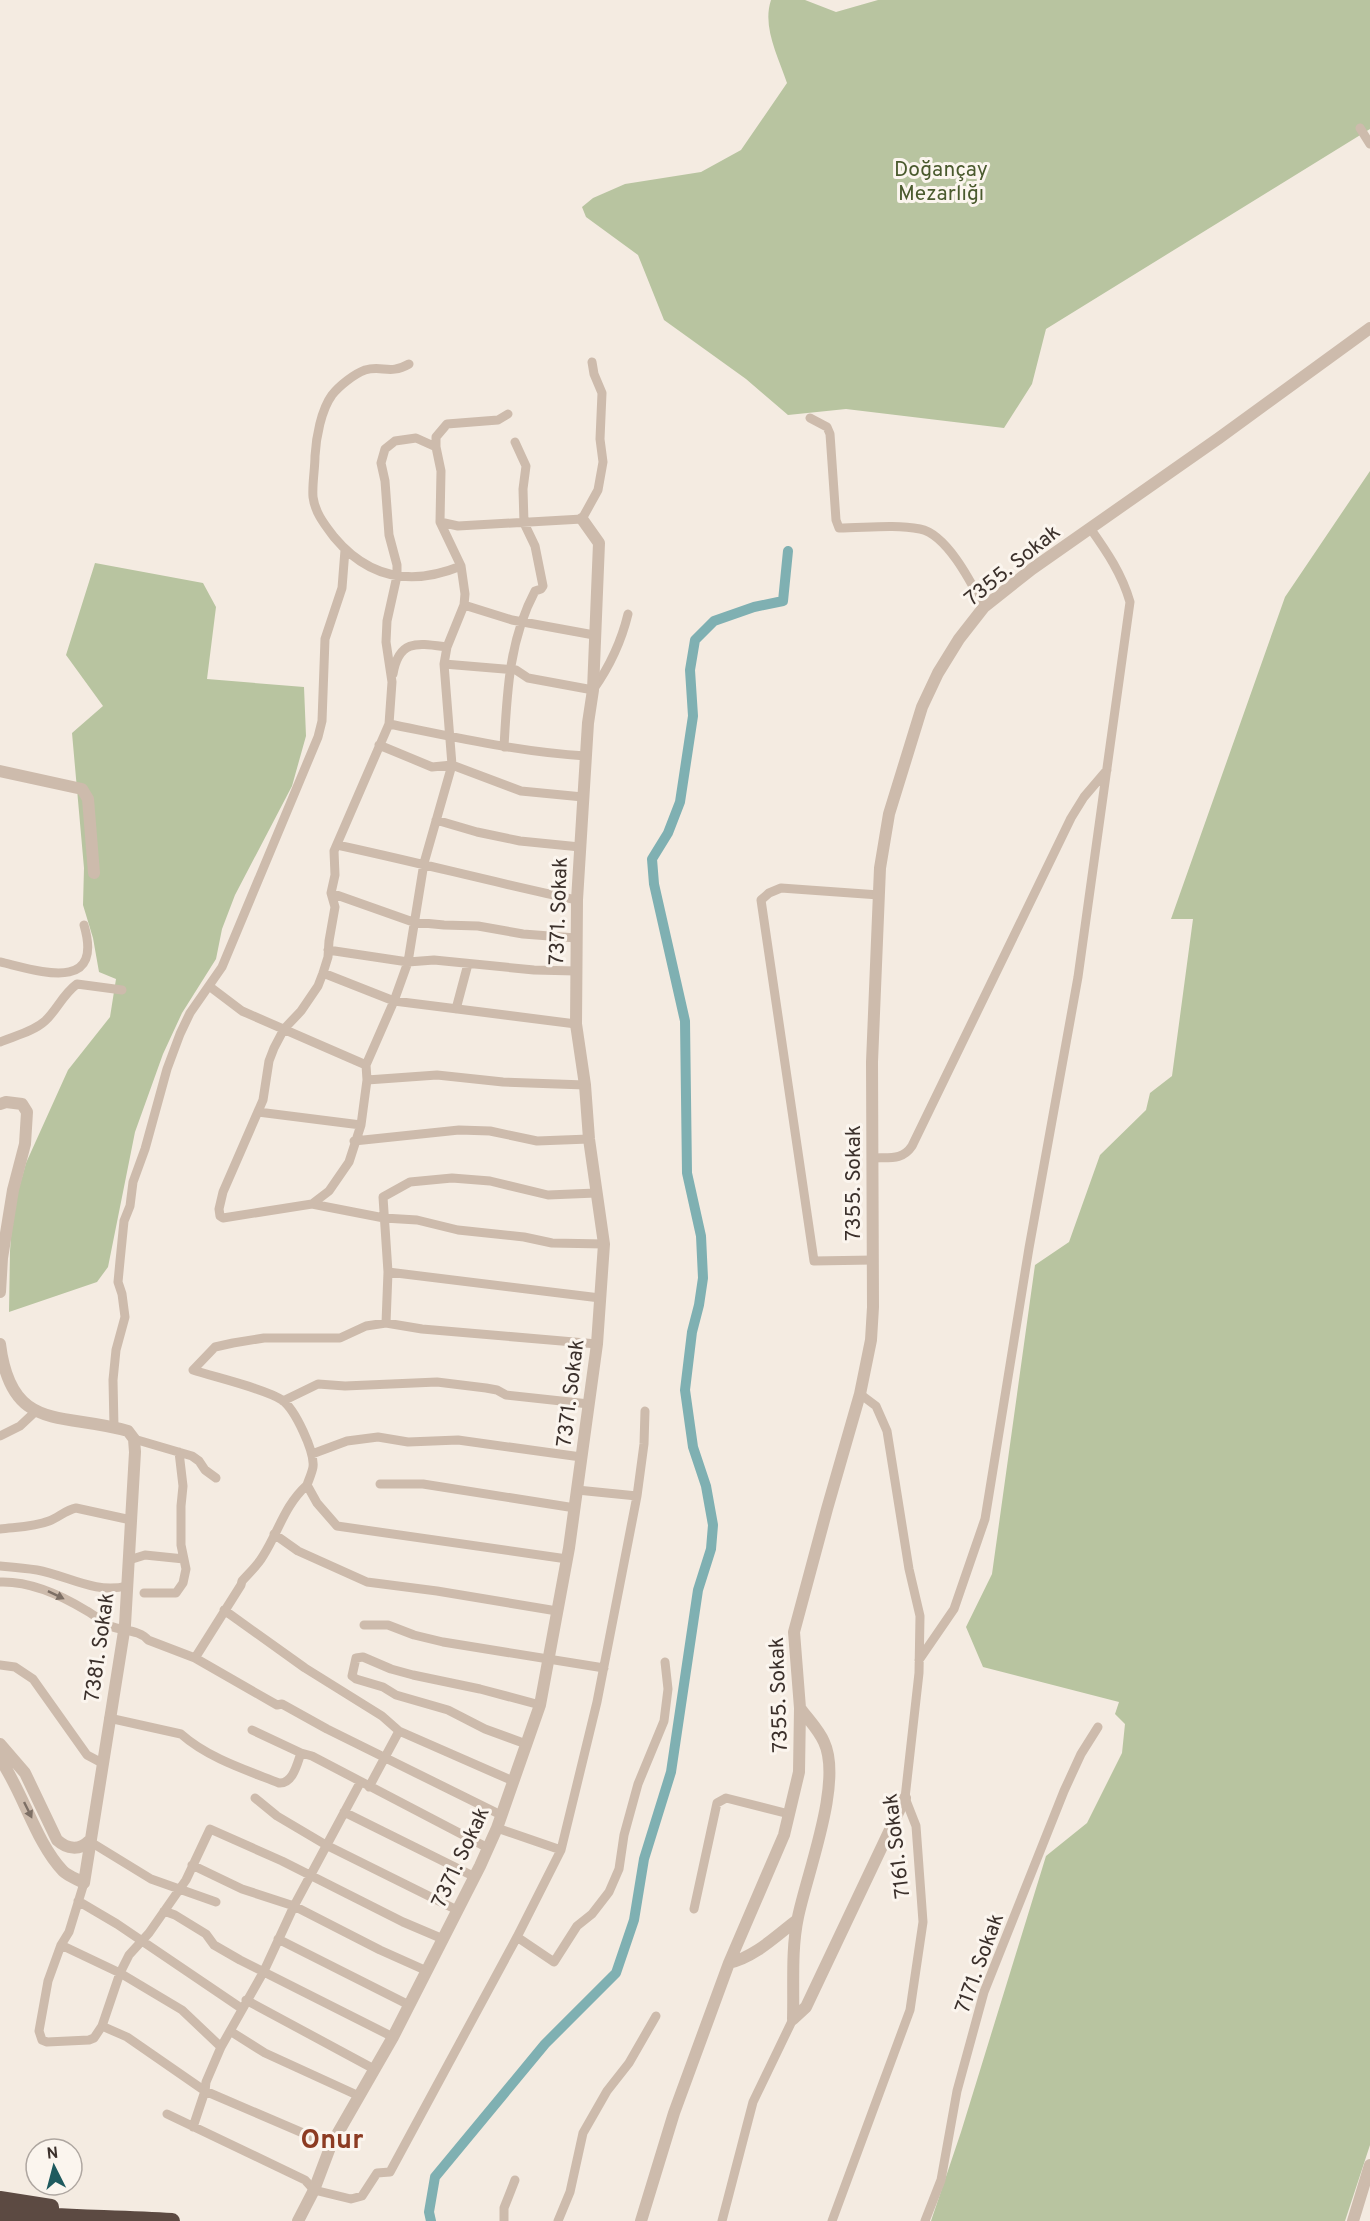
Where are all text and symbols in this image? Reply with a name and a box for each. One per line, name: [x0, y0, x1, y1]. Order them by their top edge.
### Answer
park label: Doğançay Mezarlığı: [894, 157, 988, 208]
street label: 7355. Sokak: [959, 519, 1066, 613]
street label: 7371. Sokak: [544, 856, 575, 966]
street label: 7355. Sokak: [841, 1125, 868, 1241]
street label: 7371. Sokak: [551, 1338, 592, 1449]
one-way arrow: [48, 1591, 65, 1600]
street label: 7381. Sokak: [79, 1591, 122, 1704]
street label: 7355. Sokak: [764, 1637, 795, 1753]
street label: 7161. Sokak: [878, 1792, 917, 1900]
one-way arrow: [24, 1802, 33, 1819]
street label: 7371. Sokak: [426, 1803, 497, 1913]
street label: 7171. Sokak: [950, 1910, 1011, 2017]
district label: Onur: [301, 2124, 363, 2158]
north arrow: [24, 2137, 84, 2197]
text: N: [46, 2144, 59, 2165]

